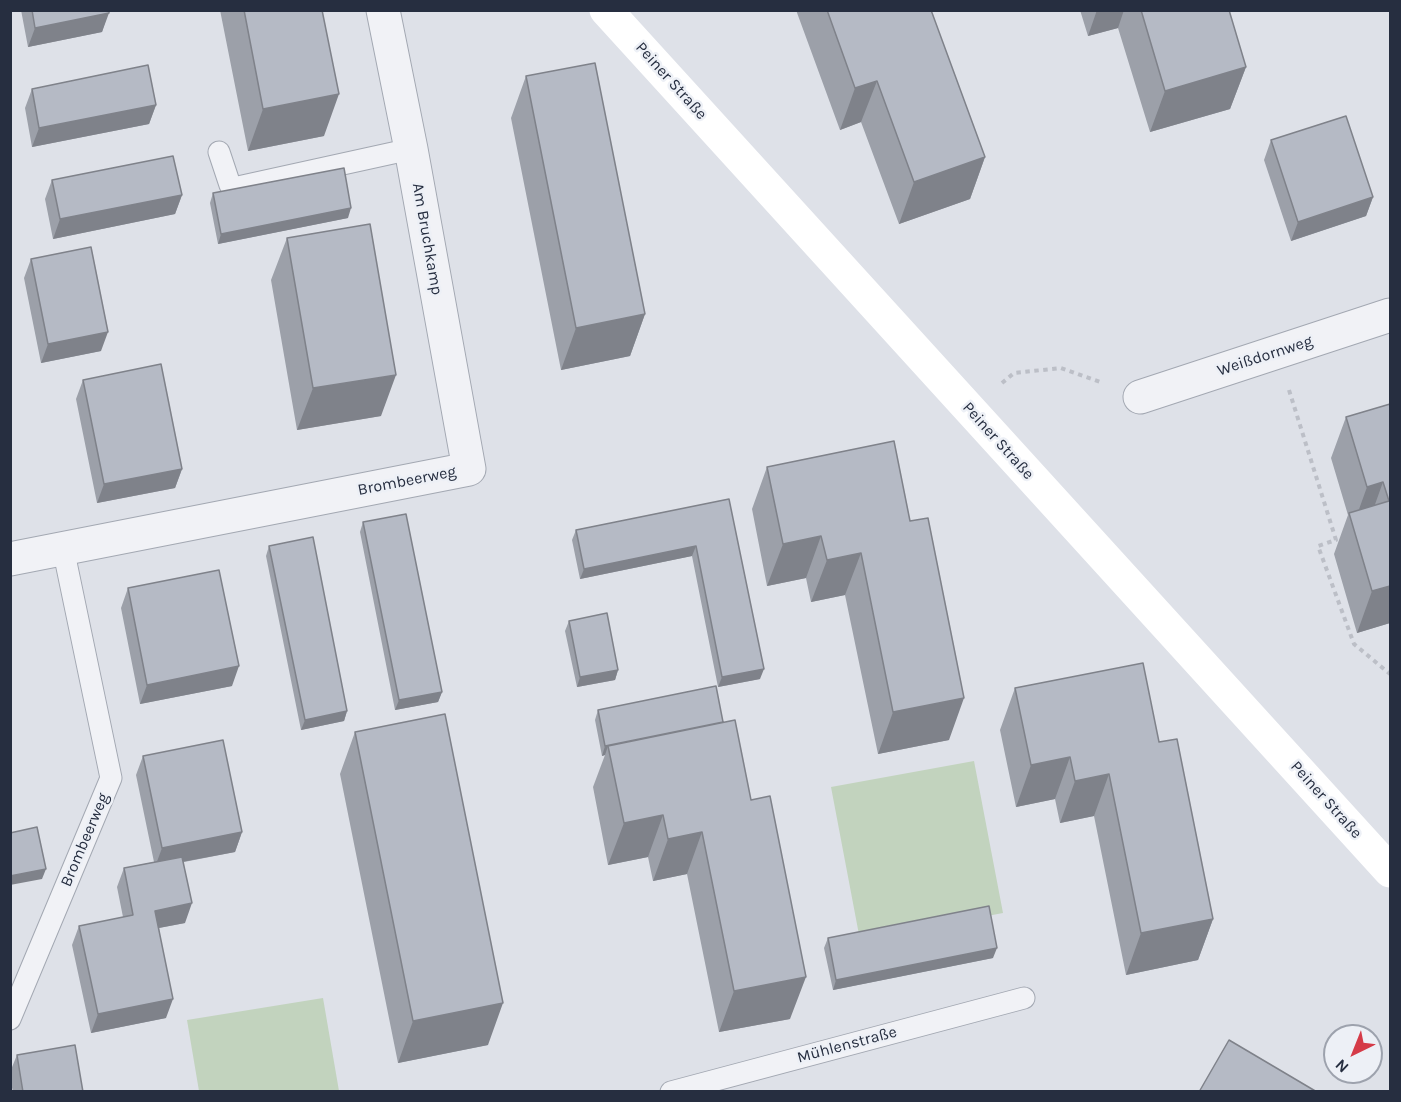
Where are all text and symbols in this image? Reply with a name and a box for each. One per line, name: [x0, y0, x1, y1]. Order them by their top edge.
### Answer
street label: Peiner Straße: [631, 38, 711, 124]
street label: Am Bruchkamp: [408, 181, 446, 297]
street label: Weißdornweg: [1215, 332, 1315, 380]
street label: Peiner Straße: [958, 398, 1038, 484]
street label: Brombeerweg: [356, 462, 458, 500]
street label: Peiner Straße: [1286, 757, 1366, 843]
street label: Brombeerweg: [57, 790, 113, 890]
street label: Mühlenstraße: [795, 1022, 899, 1068]
north arrow: [1323, 1024, 1383, 1084]
text: N: [1331, 1055, 1352, 1077]

